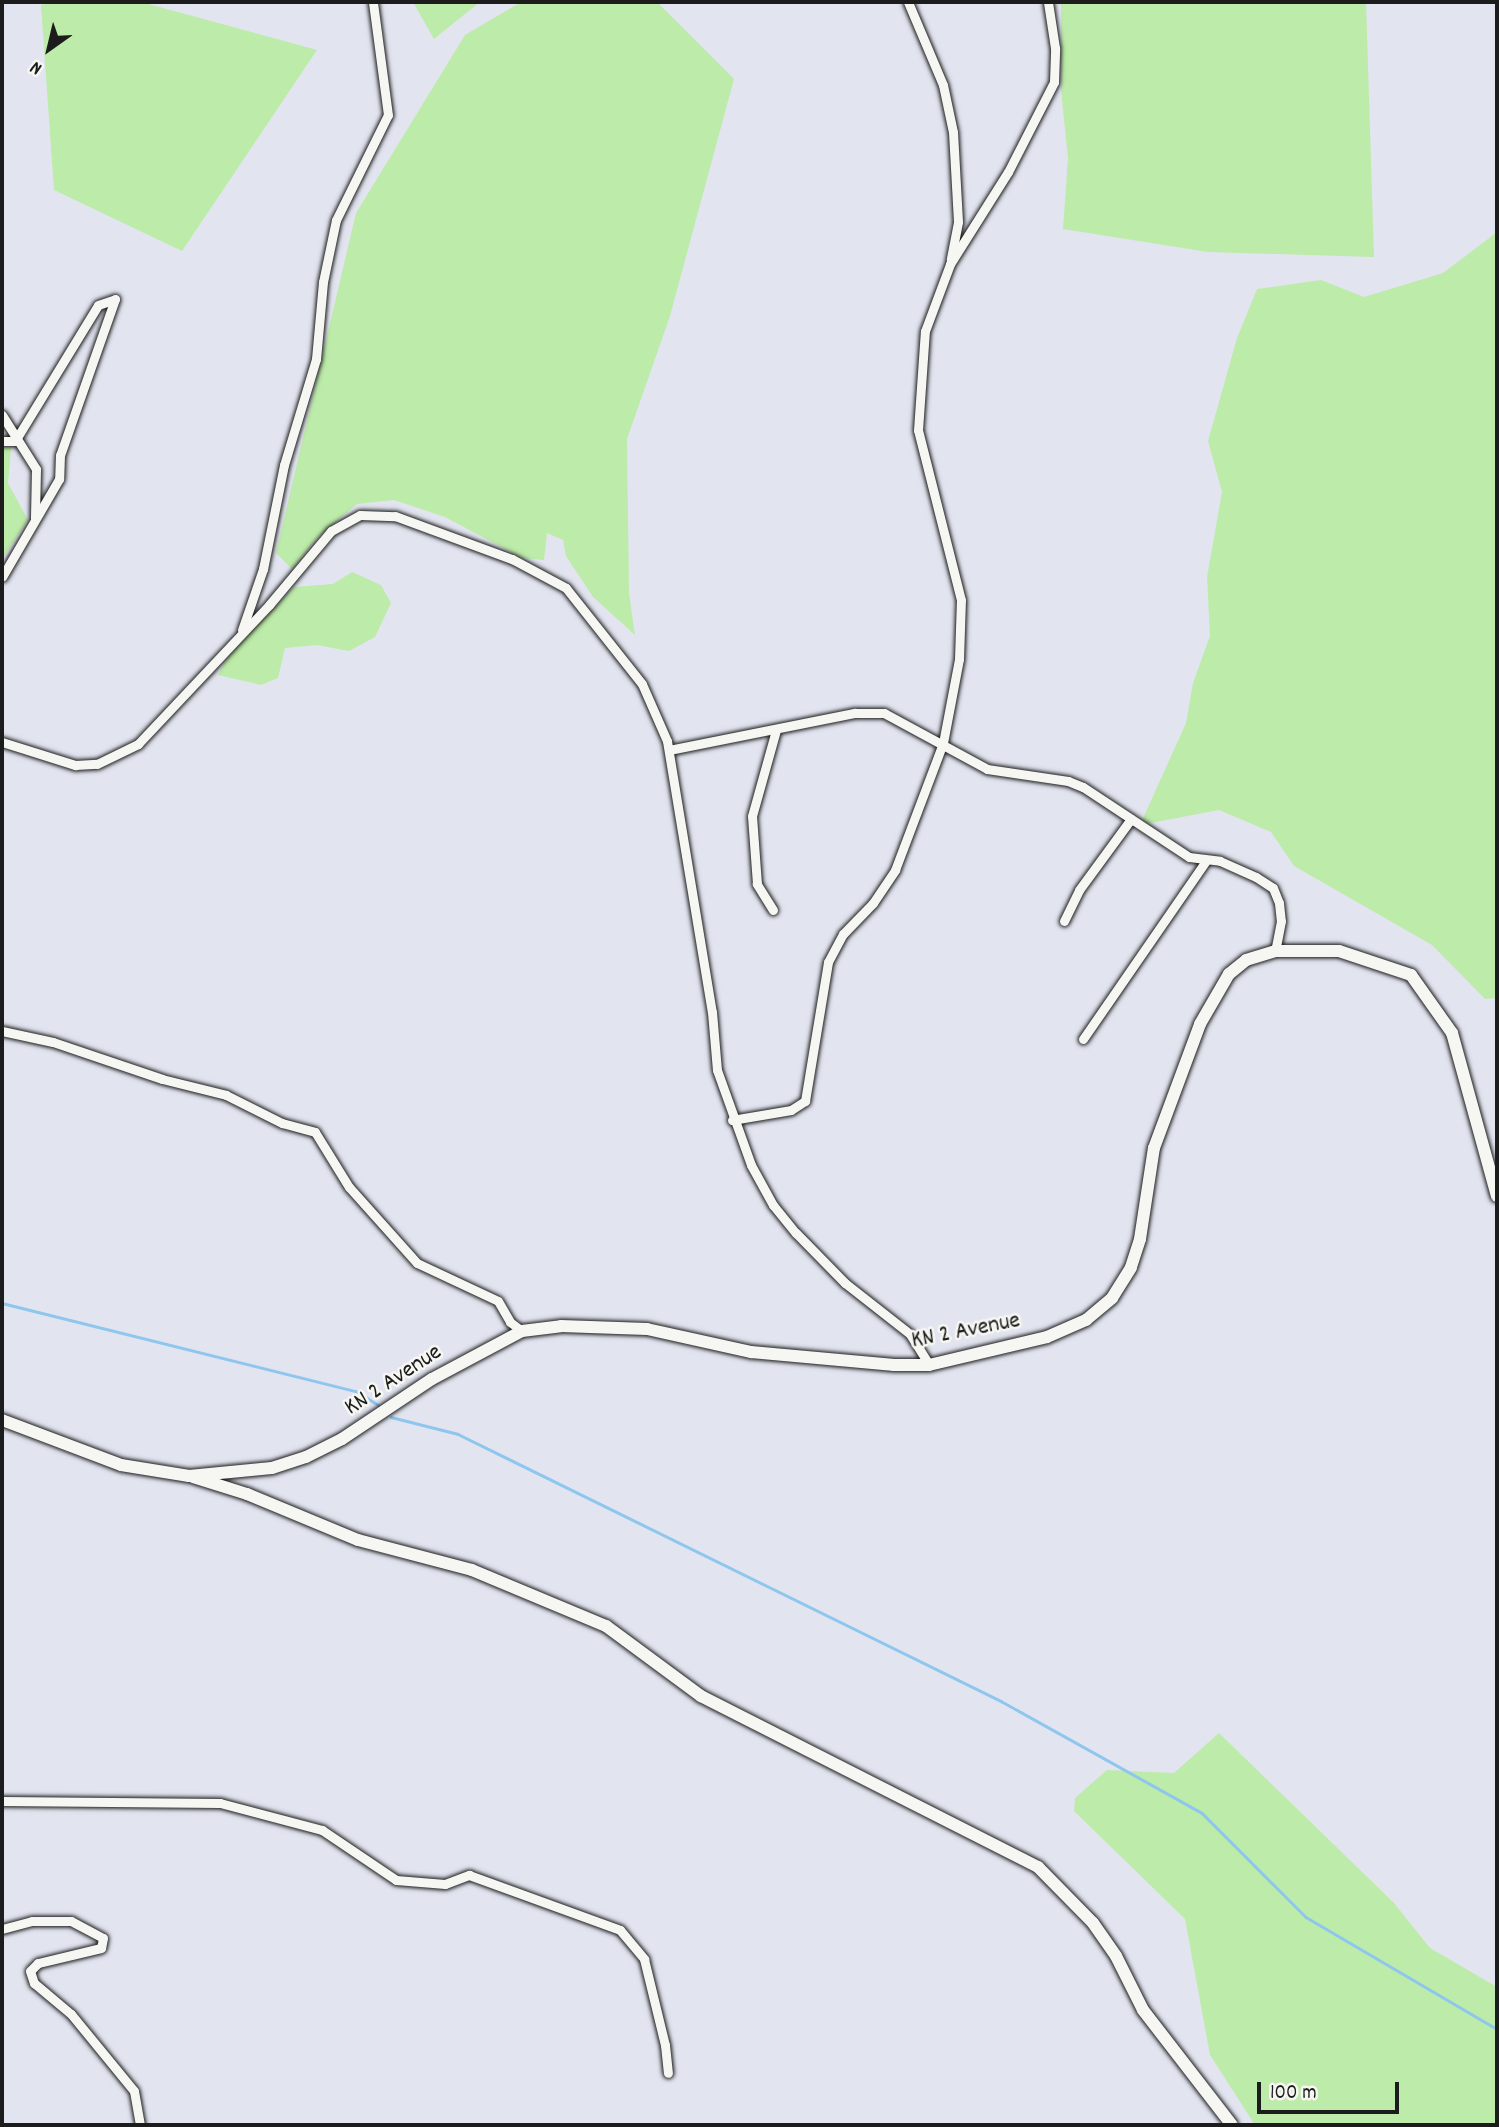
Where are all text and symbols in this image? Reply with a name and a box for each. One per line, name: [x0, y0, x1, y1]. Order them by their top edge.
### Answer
north arrow: [14, 14, 84, 84]
text: N: [26, 53, 48, 81]
street label: KN 2 Avenue: [909, 1307, 1023, 1357]
street label: KN 2 Avenue: [340, 1339, 448, 1423]
scale bar: [1261, 2068, 1403, 2112]
text: 100 m: [1270, 2079, 1317, 2109]

